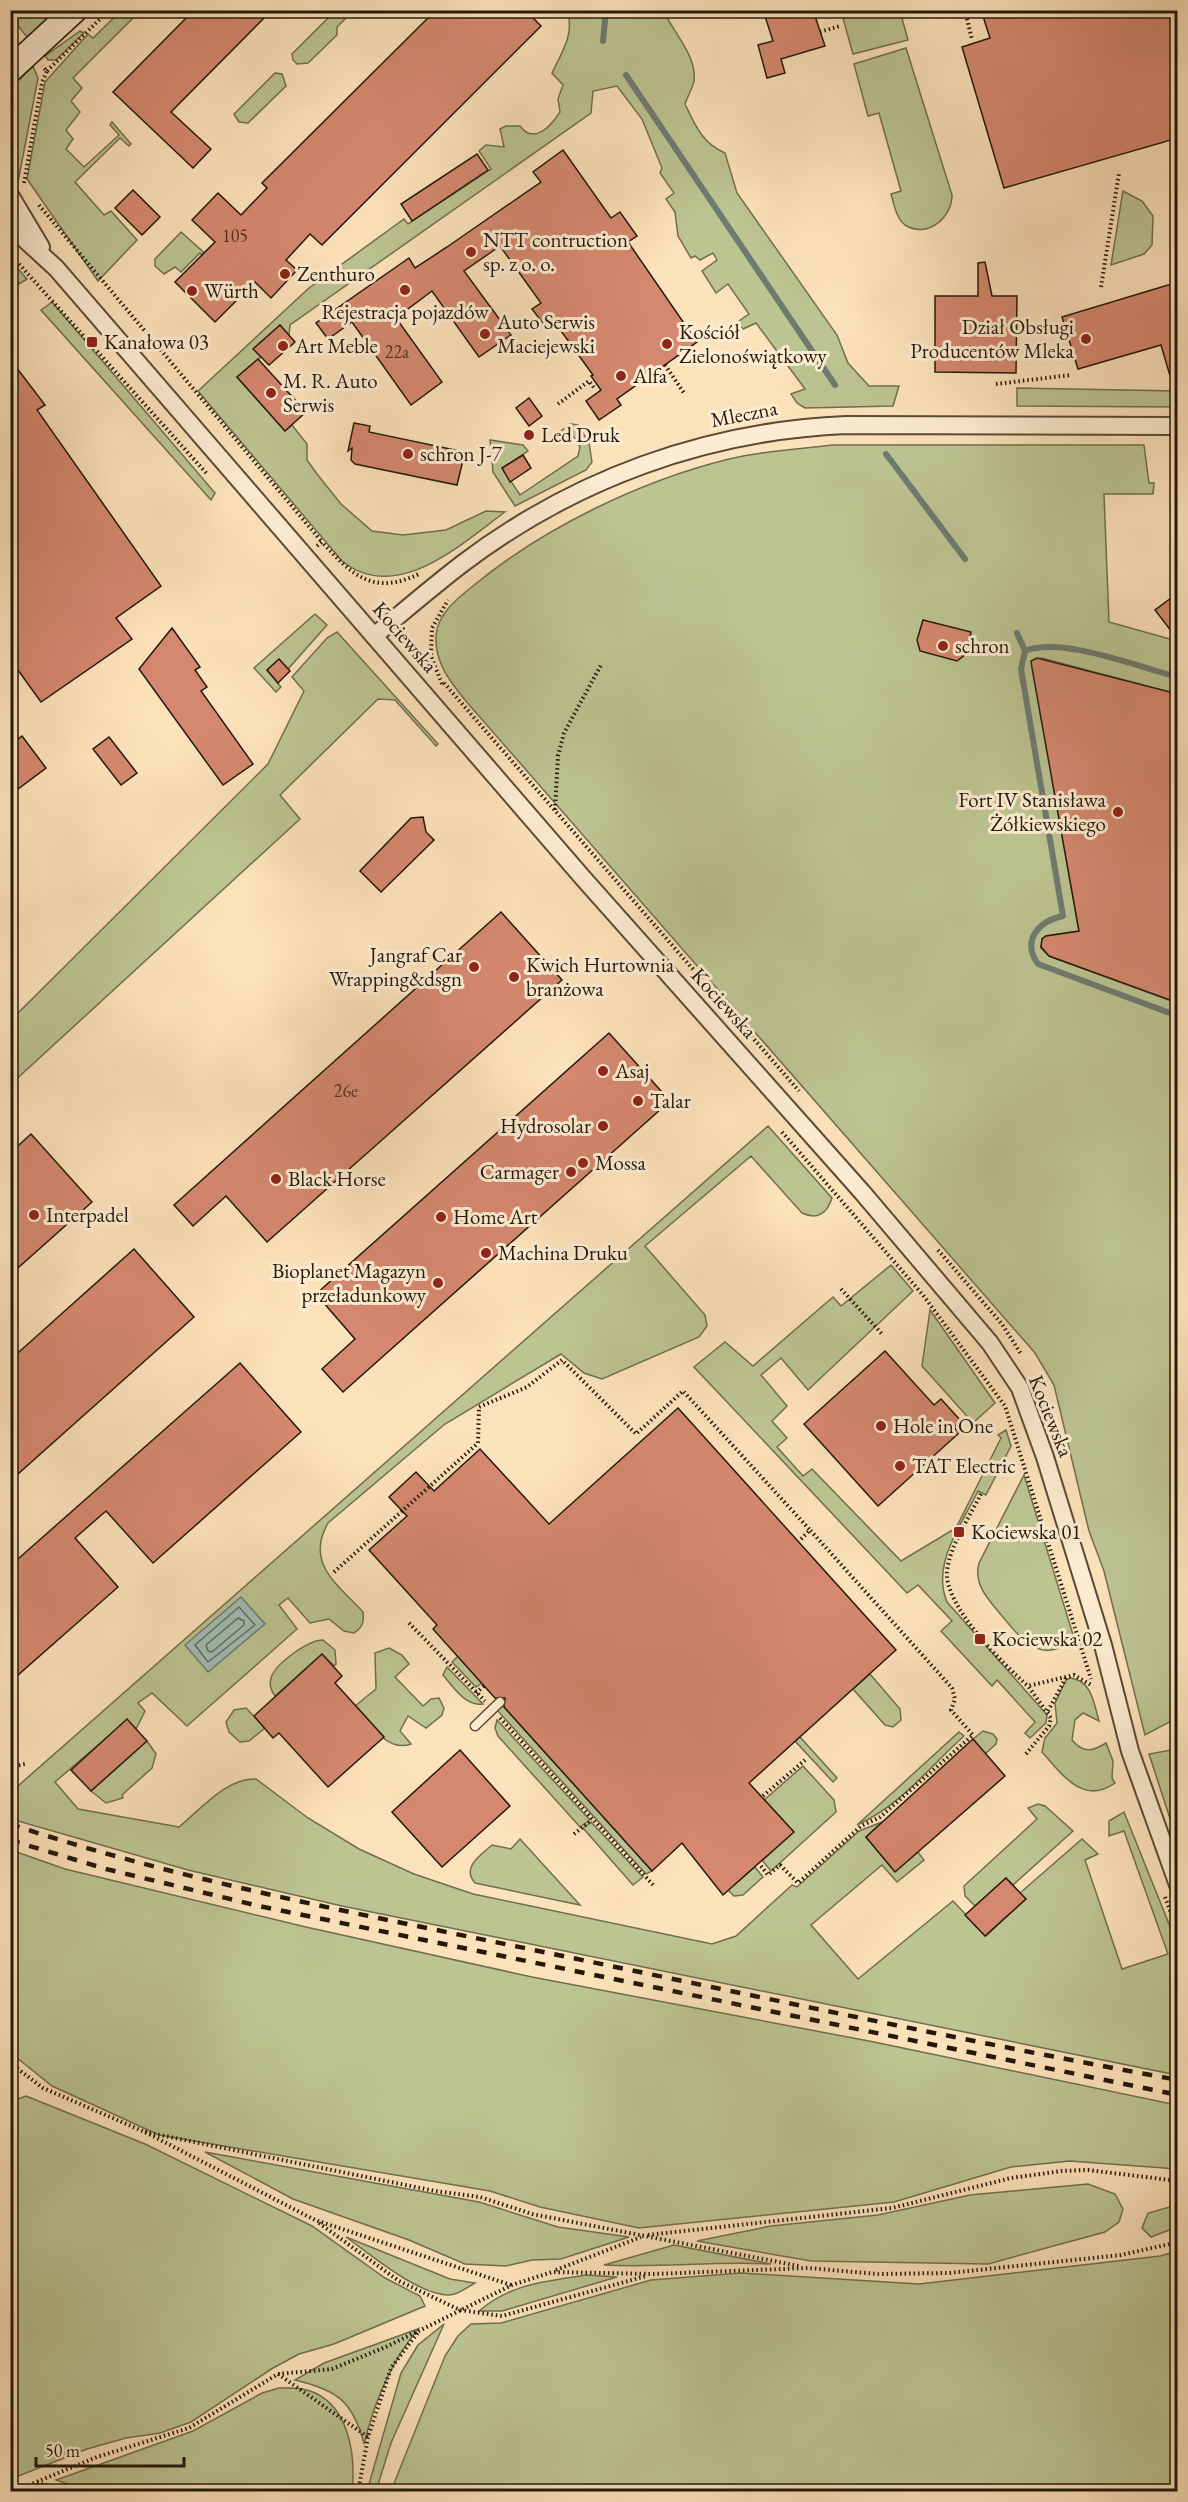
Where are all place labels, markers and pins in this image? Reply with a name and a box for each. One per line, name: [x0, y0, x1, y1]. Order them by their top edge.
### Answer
place label: NTT contruction sp. z o. o.: [483, 226, 628, 277]
marker: NTT contruction sp. z o. o.: [464, 245, 478, 259]
place label: Zenthuro: [297, 260, 375, 287]
marker: Zenthuro: [278, 267, 292, 281]
place label: Würth: [204, 277, 259, 304]
marker: Rejestracja pojazdów: [398, 283, 412, 297]
marker: Würth: [185, 284, 199, 298]
place label: Rejestracja pojazdów: [321, 298, 489, 325]
place label: Auto Serwis Maciejewski: [496, 308, 595, 359]
place label: Dział Obsługi Producentów Mleka: [910, 313, 1075, 364]
place label: Kościół Zielonoświątkowy: [679, 318, 828, 369]
marker: Auto Serwis Maciejewski: [478, 327, 492, 341]
place label: Kanałowa 03: [104, 328, 209, 355]
place label: Art Meble: [294, 332, 378, 359]
marker: Dział Obsługi Producentów Mleka: [1079, 332, 1093, 346]
marker: Kanałowa 03: [85, 335, 99, 349]
marker: Kościół Zielonoświątkowy: [660, 337, 674, 351]
marker: Art Meble: [276, 339, 290, 353]
place label: Alfa: [632, 362, 668, 389]
place label: M. R. Auto Serwis: [283, 367, 378, 418]
marker: Alfa: [614, 369, 628, 383]
marker: M. R. Auto Serwis: [264, 386, 278, 400]
place label: Led Druk: [541, 421, 621, 448]
marker: Led Druk: [522, 428, 536, 442]
place label: schron J-7: [420, 440, 503, 467]
marker: schron J-7: [401, 447, 415, 461]
place label: schron: [955, 632, 1010, 659]
marker: schron: [936, 639, 950, 653]
place label: Fort IV Stanisława Żółkiewskiego: [958, 786, 1107, 837]
marker: Fort IV Stanisława Żółkiewskiego: [1111, 805, 1125, 819]
place label: Jangraf Car Wrapping&dsgn: [329, 941, 462, 992]
place label: Kwich Hurtownia branżowa: [526, 951, 675, 1002]
marker: Jangraf Car Wrapping&dsgn: [467, 960, 481, 974]
marker: Kwich Hurtownia branżowa: [507, 970, 521, 984]
place label: Asaj: [614, 1057, 649, 1084]
marker: Asaj: [596, 1064, 610, 1078]
place label: Talar: [650, 1087, 691, 1114]
marker: Talar: [631, 1094, 645, 1108]
place label: Hydrosolar: [500, 1112, 591, 1139]
marker: Hydrosolar: [596, 1119, 610, 1133]
place label: Mossa: [595, 1149, 646, 1176]
marker: Mossa: [576, 1156, 590, 1170]
place label: Carmager: [480, 1158, 559, 1185]
place label: Black Horse: [288, 1165, 386, 1192]
marker: Carmager: [564, 1165, 578, 1179]
marker: Black Horse: [269, 1172, 283, 1186]
place label: Interpadel: [46, 1201, 129, 1228]
place label: Home Art: [453, 1203, 538, 1230]
marker: Interpadel: [27, 1208, 41, 1222]
marker: Home Art: [434, 1210, 448, 1224]
place label: Machina Druku: [498, 1239, 628, 1266]
marker: Machina Druku: [479, 1246, 493, 1260]
place label: Bioplanet Magazyn przeładunkowy: [272, 1257, 427, 1308]
marker: Bioplanet Magazyn przeładunkowy: [431, 1276, 445, 1290]
place label: Hole in One: [893, 1412, 993, 1439]
marker: Hole in One: [874, 1419, 888, 1433]
place label: TAT Electric: [912, 1452, 1016, 1479]
marker: TAT Electric: [893, 1459, 907, 1473]
place label: Kociewska 01: [971, 1518, 1081, 1545]
marker: Kociewska 01: [952, 1525, 966, 1539]
place label: Kociewska 02: [992, 1625, 1102, 1652]
marker: Kociewska 02: [973, 1632, 987, 1646]

